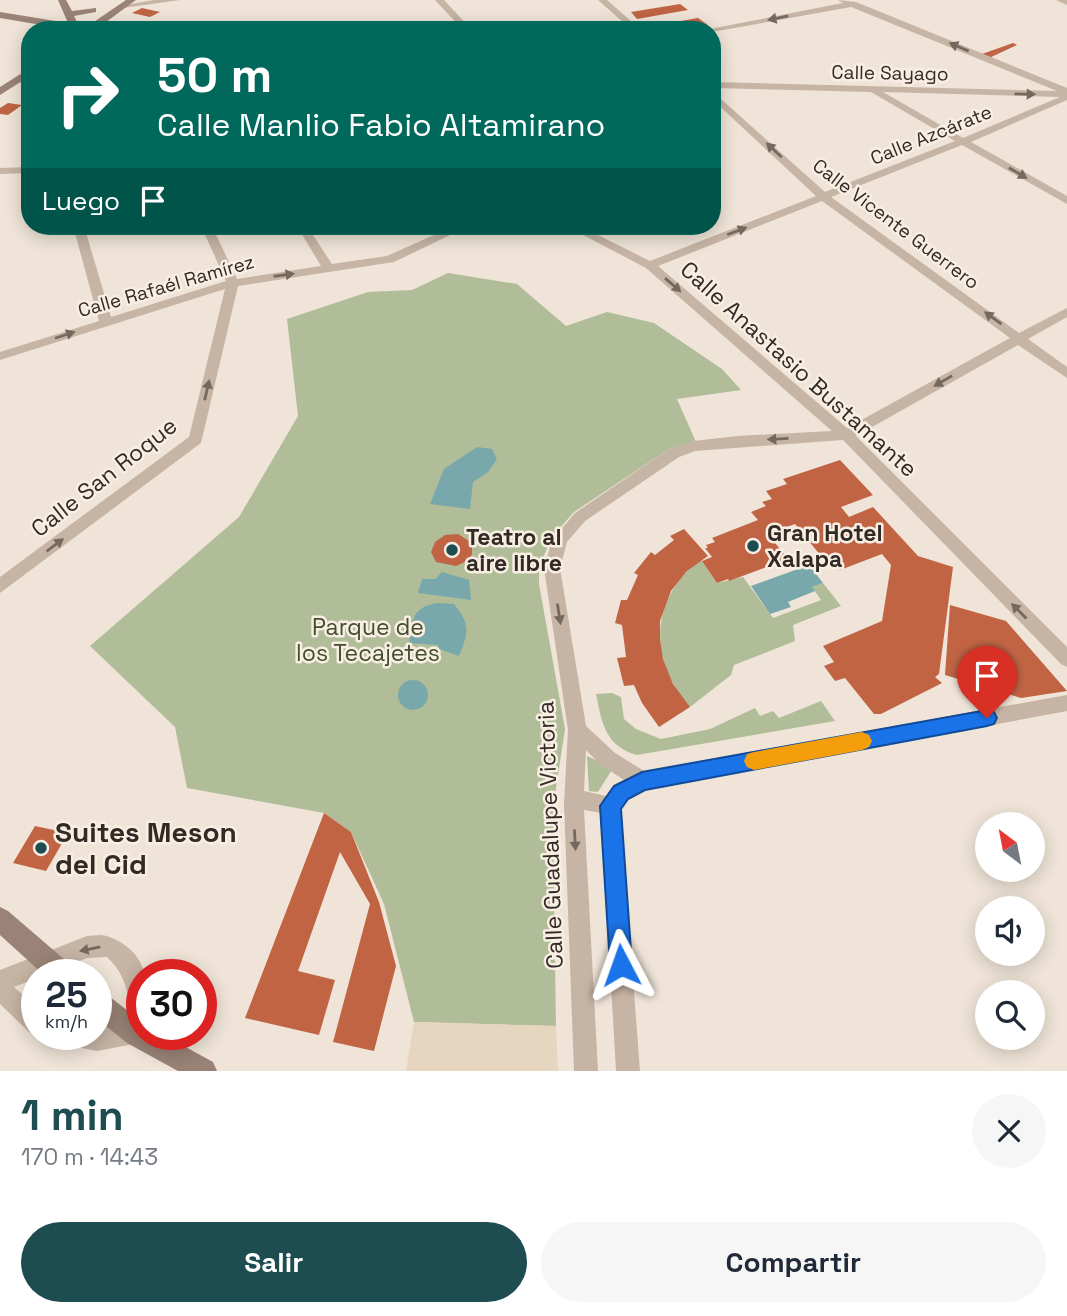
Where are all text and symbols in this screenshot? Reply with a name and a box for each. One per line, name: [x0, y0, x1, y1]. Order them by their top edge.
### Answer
one-way arrow: [767, 13, 789, 24]
one-way arrow: [948, 41, 969, 52]
text: 50 m: [157, 44, 272, 106]
icon: right: [42, 49, 133, 140]
street label: Calle Sayago: [831, 59, 949, 87]
one-way arrow: [1015, 88, 1037, 99]
street label: Calle Azcárate: [867, 99, 995, 171]
text: Calle Manlio Fabio Altamirano: [157, 105, 605, 145]
one-way arrow: [765, 142, 783, 158]
street label: Calle Vicente Guerrero: [808, 153, 984, 295]
one-way arrow: [1009, 166, 1028, 179]
icon: arrive: [134, 182, 172, 220]
text: Luego: [42, 184, 120, 218]
one-way arrow: [726, 226, 747, 237]
street label: Calle Rafaél Ramírez: [75, 249, 257, 323]
street label: Calle Anastasio Bustamante: [674, 254, 924, 484]
one-way arrow: [273, 269, 295, 280]
one-way arrow: [664, 277, 682, 293]
one-way arrow: [984, 311, 1002, 325]
one-way arrow: [55, 329, 76, 340]
one-way arrow: [933, 375, 953, 387]
one-way arrow: [202, 378, 213, 400]
street label: Calle San Roque: [25, 411, 183, 543]
one-way arrow: [767, 434, 789, 445]
place label: Gran Hotel Xalapa: [767, 518, 883, 574]
place label: Teatro al aire libre: [466, 522, 562, 578]
one-way arrow: [45, 538, 63, 553]
marker: Gran Hotel Xalapa: [745, 538, 761, 554]
marker: Teatro al aire libre: [444, 542, 460, 558]
one-way arrow: [554, 603, 565, 625]
one-way arrow: [1011, 603, 1028, 619]
park label: Parque de los Tecajetes: [296, 612, 440, 668]
pin: [957, 646, 1017, 718]
icon: arrive: [968, 657, 1006, 695]
street label: Calle Guadalupe Victoria: [530, 701, 570, 969]
north arrow: [975, 812, 1045, 882]
map controls: [975, 812, 1045, 1050]
place label: Suites Meson del Cid: [55, 814, 237, 882]
one-way arrow: [570, 830, 581, 852]
marker: Suites Meson del Cid: [33, 840, 49, 856]
button: sound: [975, 896, 1045, 966]
position arrow: [584, 928, 658, 1002]
one-way arrow: [79, 943, 101, 954]
speed limit sign: 30: [126, 959, 217, 1050]
text: 25: [46, 973, 87, 1017]
button: search: [975, 980, 1045, 1050]
text: km/h: [45, 1010, 88, 1033]
text: 1 min: [21, 1089, 124, 1142]
button: close: [972, 1094, 1046, 1168]
text: 170 m · 14:43: [21, 1142, 158, 1172]
button: Salir: [21, 1222, 527, 1302]
button: Compartir: [541, 1222, 1046, 1302]

